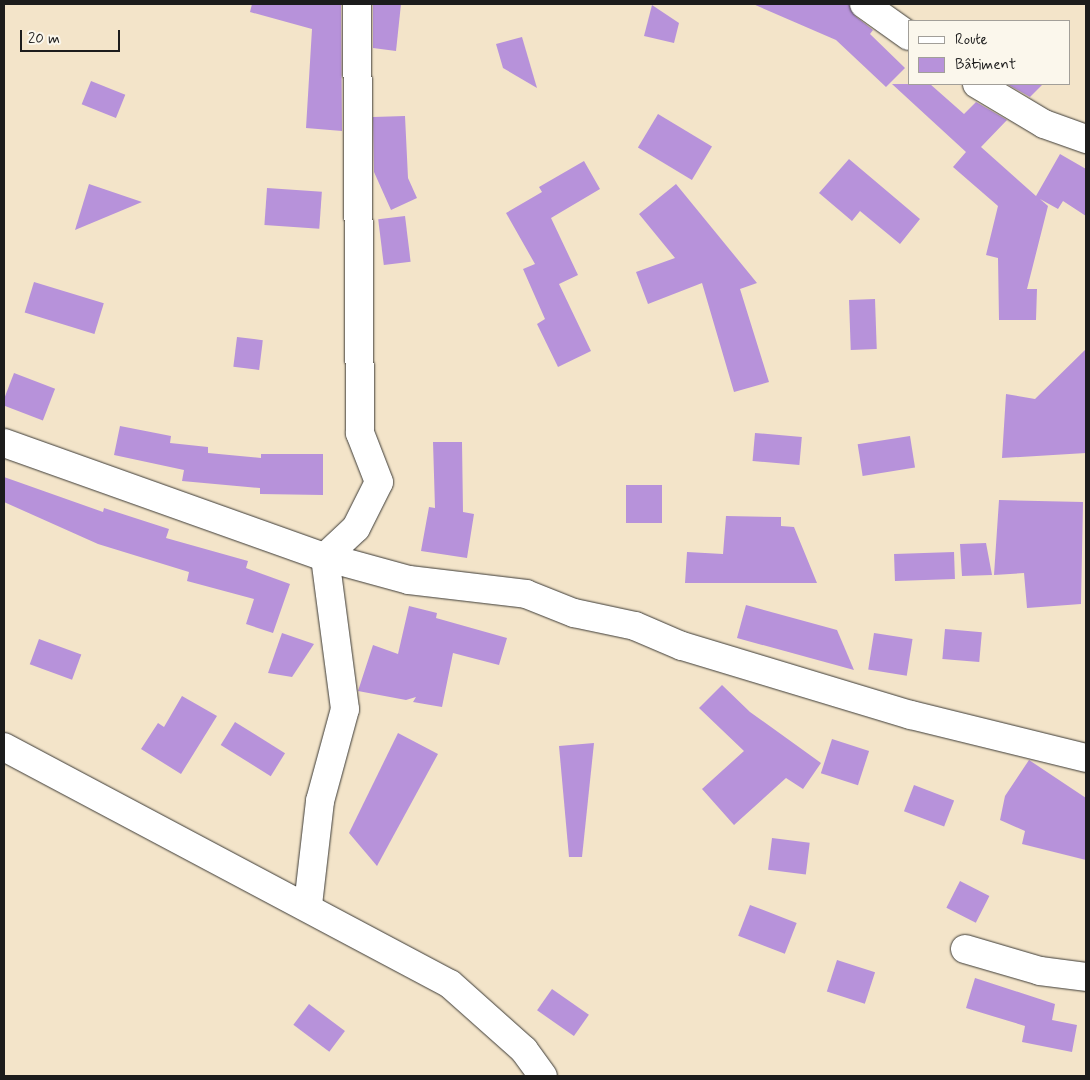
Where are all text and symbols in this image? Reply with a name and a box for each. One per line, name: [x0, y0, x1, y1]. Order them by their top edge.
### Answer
scale bar: [22, 20, 122, 52]
legend: [908, 20, 1070, 85]
text: 20 m: [28, 29, 60, 49]
text: Route: [955, 30, 988, 50]
text: Bâtiment: [955, 55, 1016, 75]

